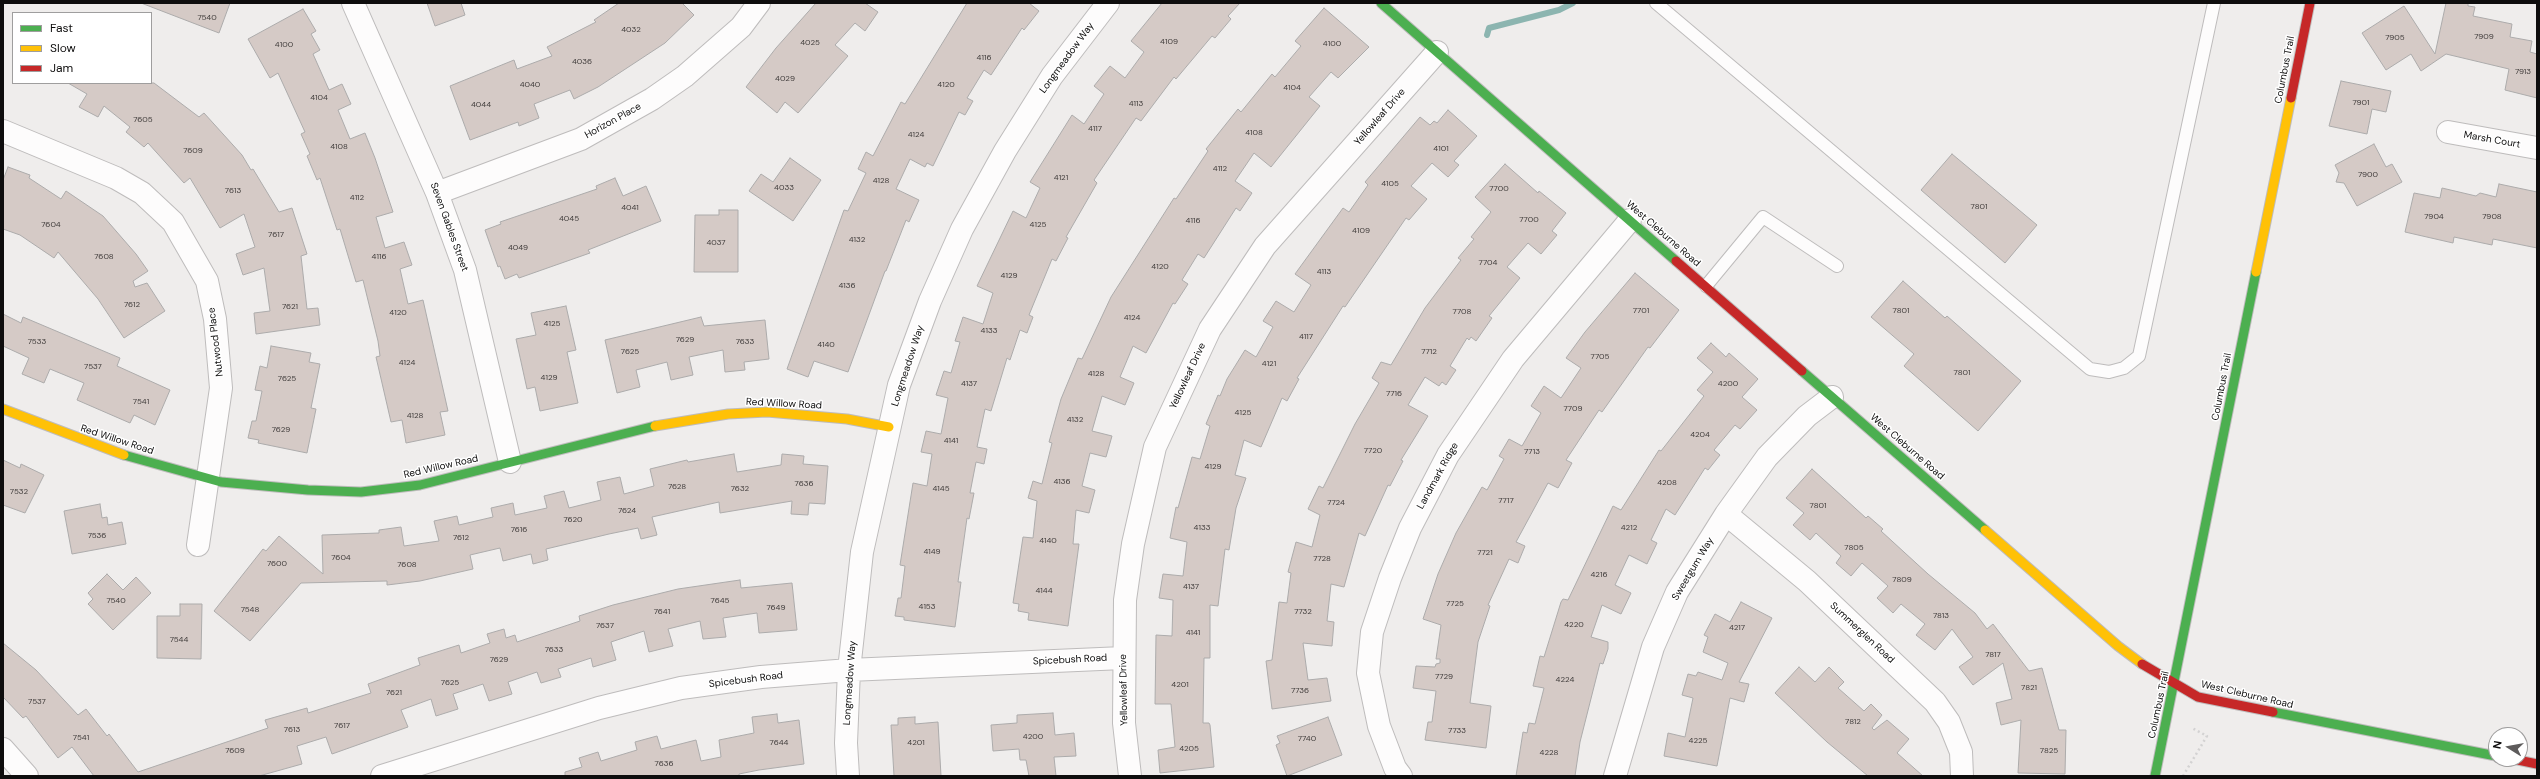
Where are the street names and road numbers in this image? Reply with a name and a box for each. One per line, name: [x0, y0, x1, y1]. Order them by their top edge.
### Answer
street label: Longmeadow Way: [1037, 20, 1097, 96]
street label: Columbus Trail: [2273, 35, 2297, 105]
street label: Yellowleaf Drive: [1352, 86, 1408, 148]
street label: Horizon Place: [583, 101, 643, 141]
street label: Marsh Court: [2463, 129, 2521, 151]
street label: Seven Gables Street: [427, 181, 471, 273]
street label: West Cleburne Road: [1623, 199, 1703, 269]
street label: Nutwood Place: [206, 307, 226, 377]
street label: Longmeadow Way: [889, 324, 927, 408]
street label: Yellowleaf Drive: [1167, 341, 1209, 411]
street label: Columbus Trail: [2210, 352, 2234, 422]
street label: Red Willow Road: [746, 396, 822, 412]
street label: West Cleburne Road: [1867, 412, 1947, 482]
street label: Red Willow Road: [79, 423, 155, 457]
street label: Landmark Ridge: [1415, 441, 1461, 511]
street label: Red Willow Road: [403, 453, 479, 481]
street label: Sweetgum Way: [1670, 535, 1716, 603]
street label: Summerglen Road: [1827, 600, 1897, 666]
street label: Longmeadow Way: [841, 640, 859, 726]
street label: Spicebush Road: [1032, 652, 1108, 668]
street label: Yellowleaf Drive: [1117, 654, 1131, 726]
street label: Spicebush Road: [708, 670, 784, 690]
street label: Columbus Trail: [2146, 670, 2172, 740]
street label: West Cleburne Road: [2200, 679, 2294, 711]

